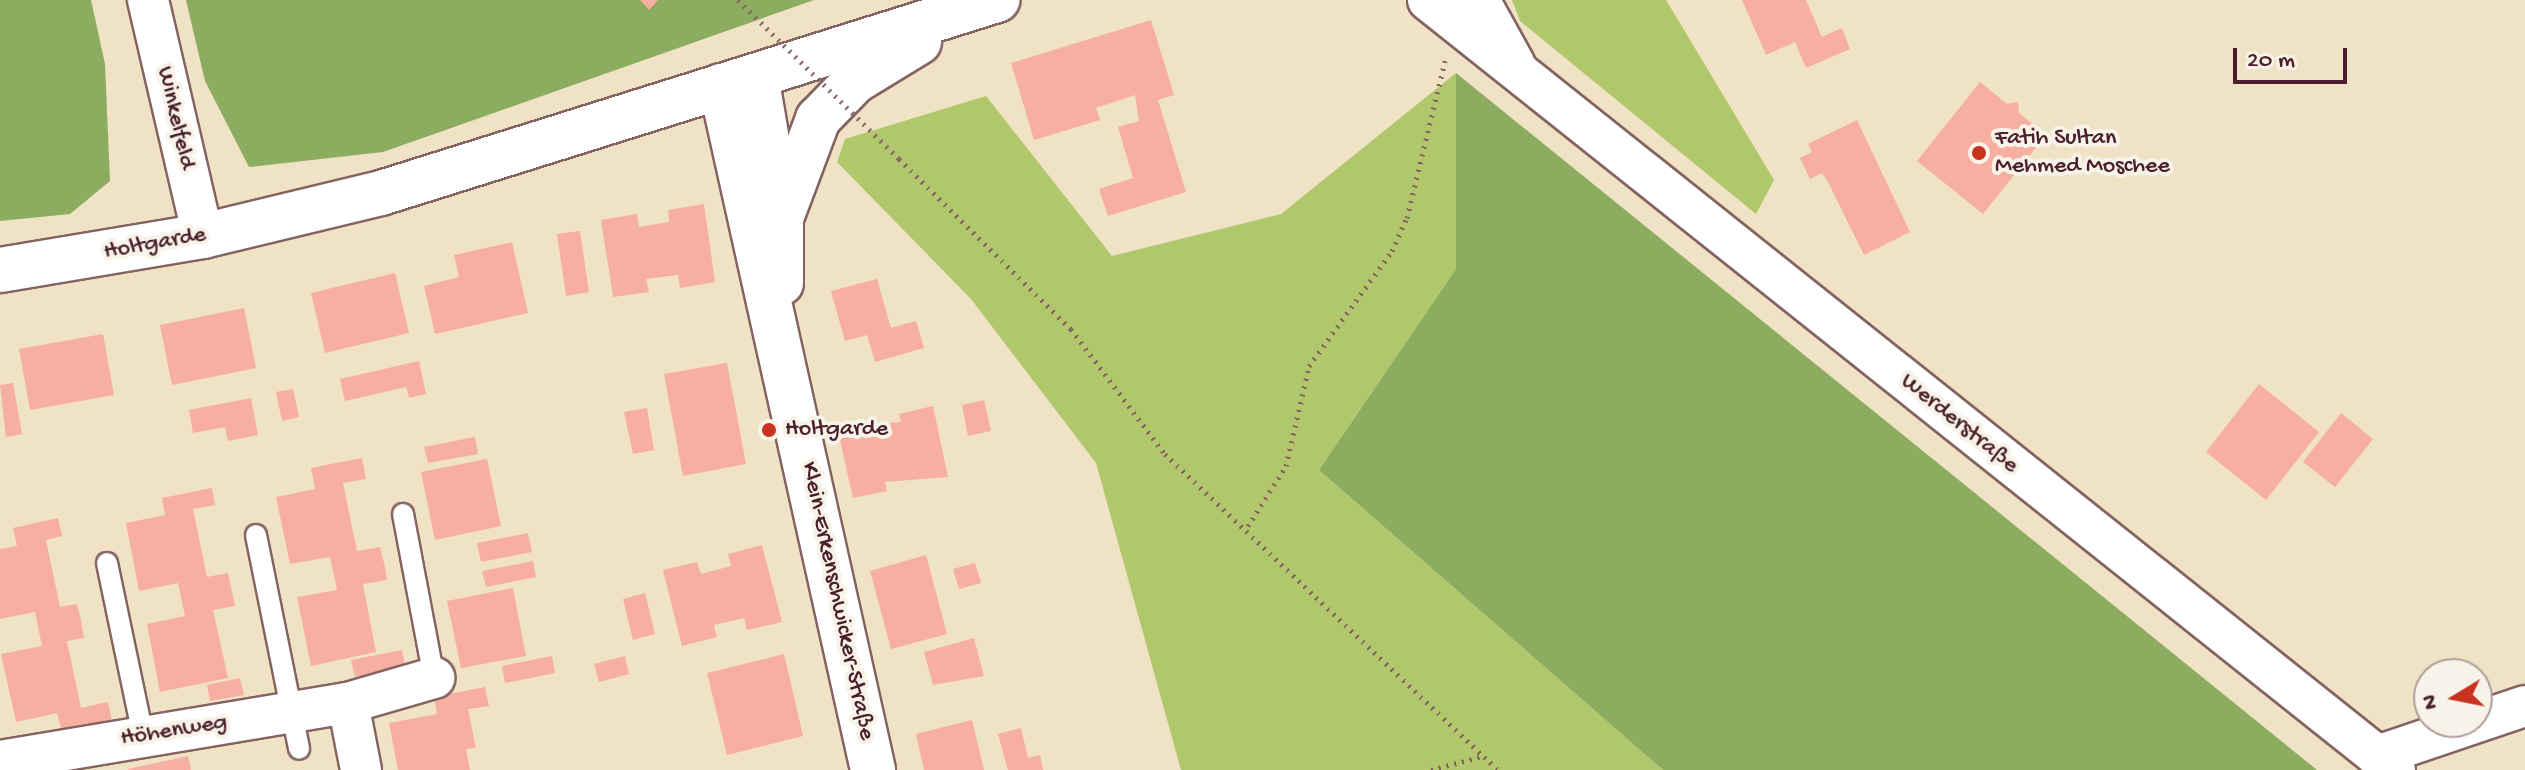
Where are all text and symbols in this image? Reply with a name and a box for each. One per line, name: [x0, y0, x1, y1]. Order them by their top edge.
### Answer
scale bar: [2237, 32, 2351, 82]
text: 20 m: [2247, 47, 2295, 76]
street label: Winkelfeld: [149, 64, 201, 172]
place label: Fatih Sultan Mehmed Moschee: [1995, 125, 2170, 181]
marker: Fatih Sultan Mehmed Moschee: [1970, 144, 1988, 162]
street label: Holtgarde: [102, 221, 208, 267]
street label: Werderstraße: [1894, 368, 2024, 480]
place label: Holtgarde: [785, 416, 888, 444]
marker: Holtgarde: [760, 421, 778, 439]
street label: Klein-Erkenschwicker-Straße: [793, 459, 881, 743]
north arrow: [2413, 658, 2493, 738]
text: N: [2417, 692, 2445, 711]
street label: Höhenweg: [119, 708, 229, 754]

